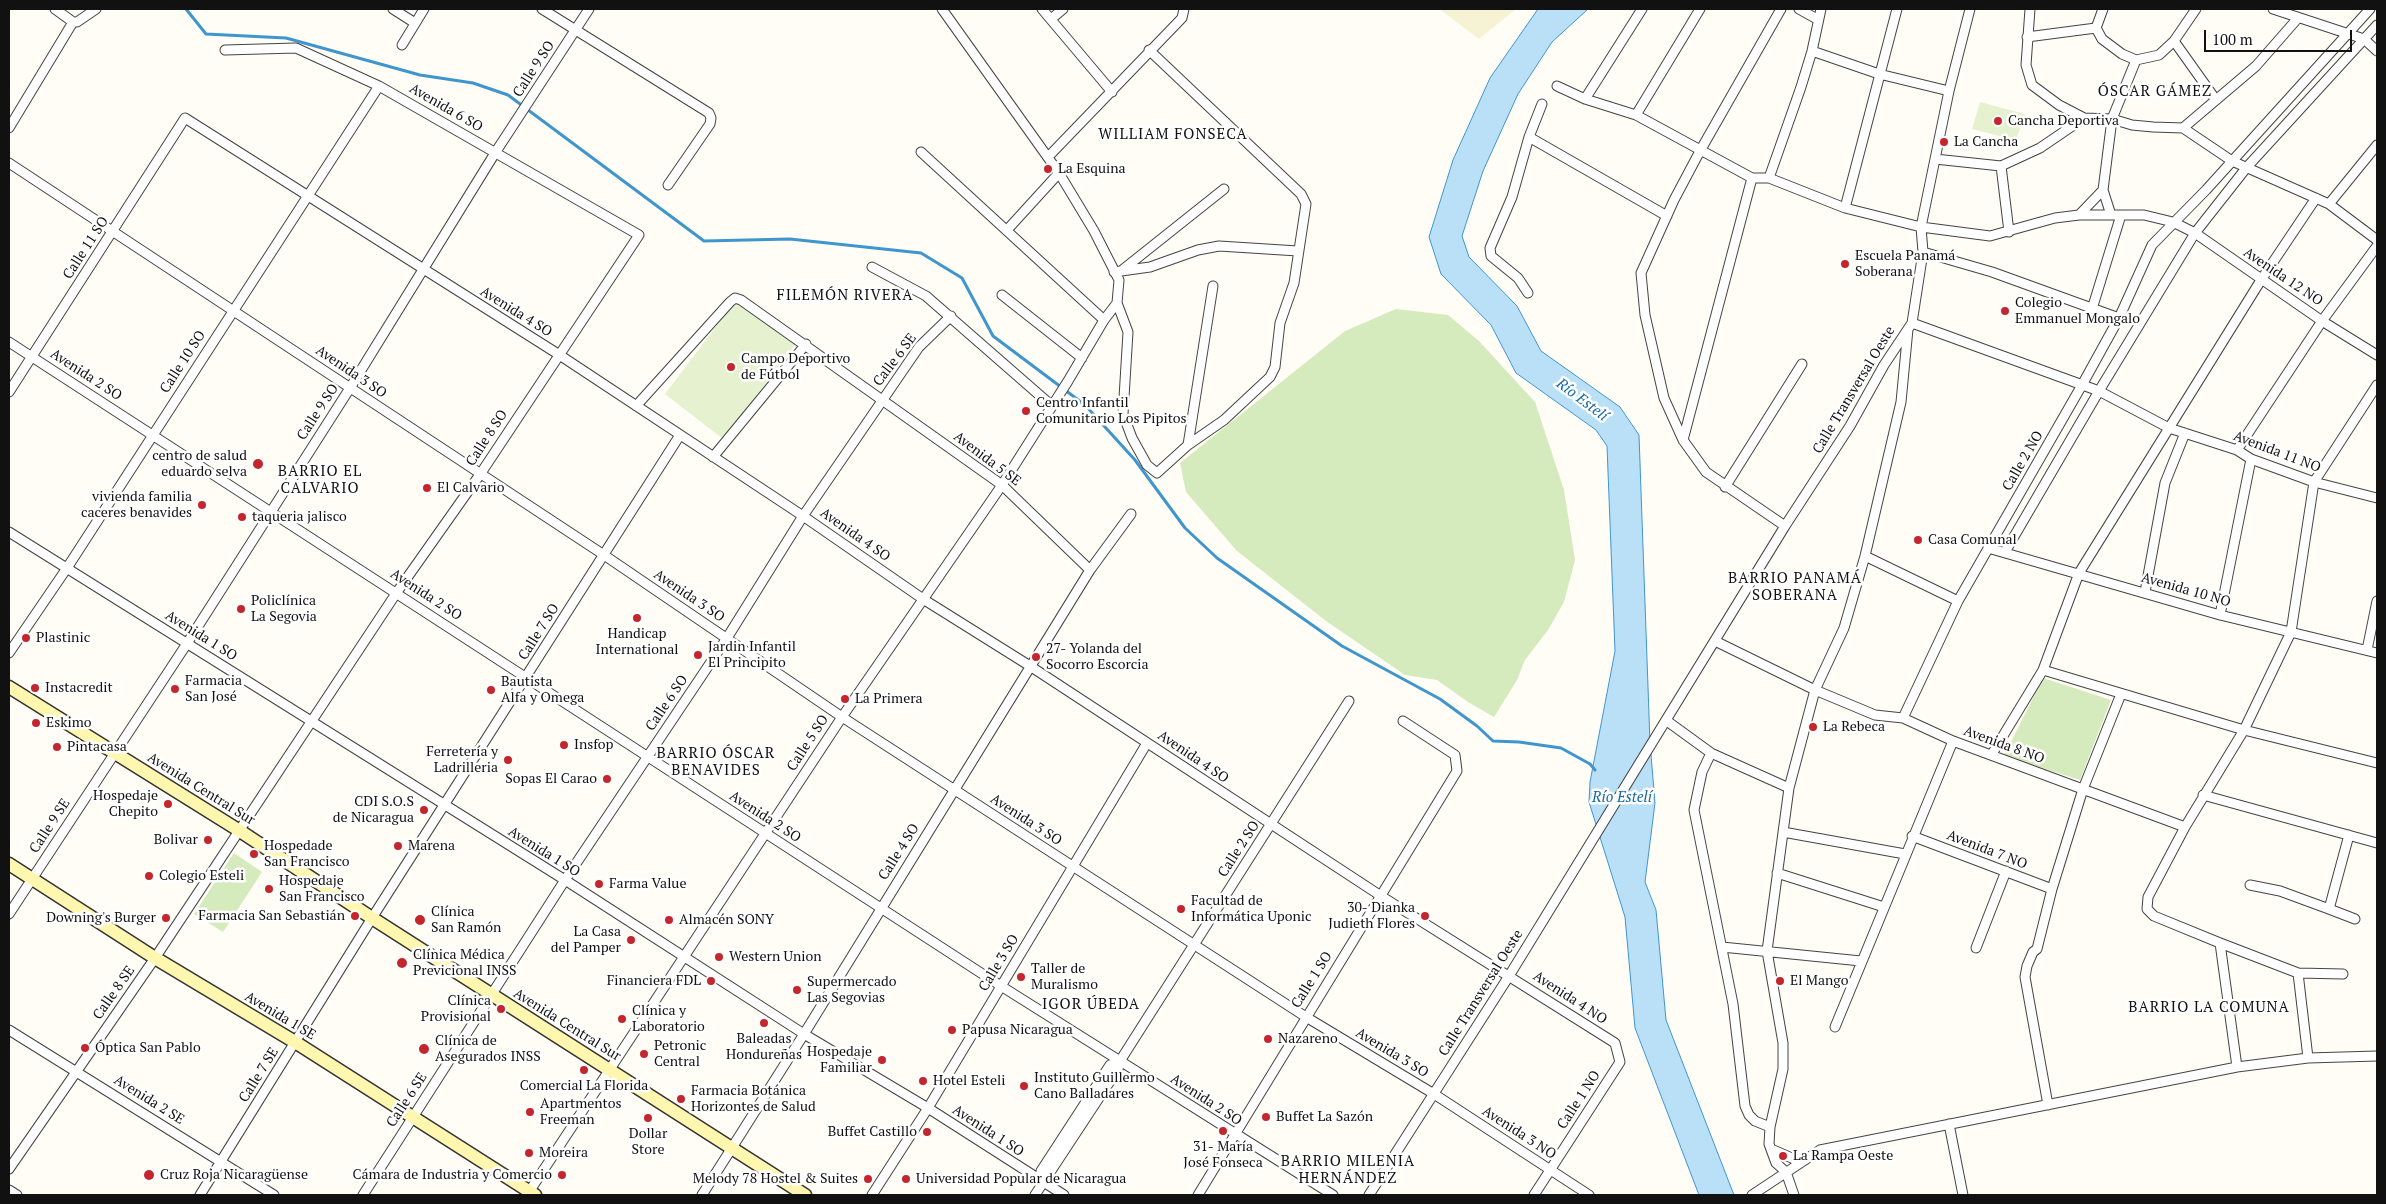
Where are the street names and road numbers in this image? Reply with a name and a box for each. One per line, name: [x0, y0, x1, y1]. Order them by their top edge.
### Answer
street label: Calle 9 SO: [510, 38, 558, 100]
street label: Avenida 6 SO: [406, 80, 486, 136]
street label: Calle 11 SO: [60, 214, 112, 282]
street label: Avenida 12 NO: [2240, 244, 2326, 310]
street label: Avenida 4 SO: [477, 283, 555, 341]
street label: Calle Transversal Oeste: [1809, 323, 1899, 457]
street label: Calle 10 SO: [157, 328, 209, 396]
street label: Calle 6 SE: [870, 330, 920, 390]
street label: Avenida 3 SO: [312, 342, 390, 402]
street label: Avenida 2 SO: [47, 346, 125, 404]
street label: Calle 9 SO: [294, 381, 342, 443]
street label: Calle 8 SO: [463, 407, 511, 469]
street label: Avenida 5 SE: [950, 428, 1024, 490]
street label: Calle 2 NO: [1999, 428, 2047, 494]
street label: Avenida 11 NO: [2231, 428, 2323, 476]
street label: Avenida 4 SO: [817, 505, 893, 565]
street label: Avenida 2 SO: [387, 566, 465, 624]
street label: Avenida 3 SO: [650, 566, 728, 626]
street label: Avenida 10 NO: [2139, 569, 2233, 611]
street label: Calle 7 SO: [515, 601, 563, 663]
street label: Avenida 1 SO: [162, 607, 240, 665]
street label: Calle 6 SO: [642, 672, 692, 734]
street label: Calle 5 SO: [784, 712, 832, 774]
street label: Avenida 8 NO: [1961, 723, 2047, 767]
street label: Avenida 4 SO: [1154, 727, 1232, 787]
street label: Avenida Central Sur: [144, 749, 258, 829]
street label: Avenida 2 SO: [726, 788, 804, 846]
street label: Avenida 3 SO: [987, 791, 1065, 849]
street label: Calle 9 SE: [26, 796, 74, 856]
street label: Calle 2 SO: [1215, 818, 1263, 880]
street label: Calle 4 SO: [875, 821, 923, 883]
street label: Avenida 1 SO: [505, 823, 583, 881]
street label: Avenida 7 NO: [1944, 827, 2030, 873]
street label: Calle Transversal Oeste: [1435, 927, 1527, 1059]
street label: Calle 3 SO: [975, 931, 1023, 995]
street label: Calle 1 SO: [1288, 949, 1336, 1011]
street label: Calle 8 SE: [89, 963, 139, 1023]
street label: Avenida 4 NO: [1530, 968, 1610, 1028]
street label: Avenida Central Sur: [510, 985, 624, 1065]
street label: Avenida 1 SE: [242, 988, 318, 1044]
street label: Avenida 3 SO: [1353, 1025, 1431, 1081]
street label: Calle 7 SE: [236, 1044, 282, 1106]
street label: Calle 1 NO: [1554, 1068, 1604, 1132]
street label: Calle 6 SE: [383, 1070, 431, 1130]
street label: Avenida 2 SO: [1167, 1071, 1245, 1129]
street label: Avenida 2 SE: [111, 1072, 187, 1128]
street label: Avenida 1 SO: [949, 1102, 1027, 1160]
street label: Avenida 3 NO: [1479, 1103, 1559, 1163]

